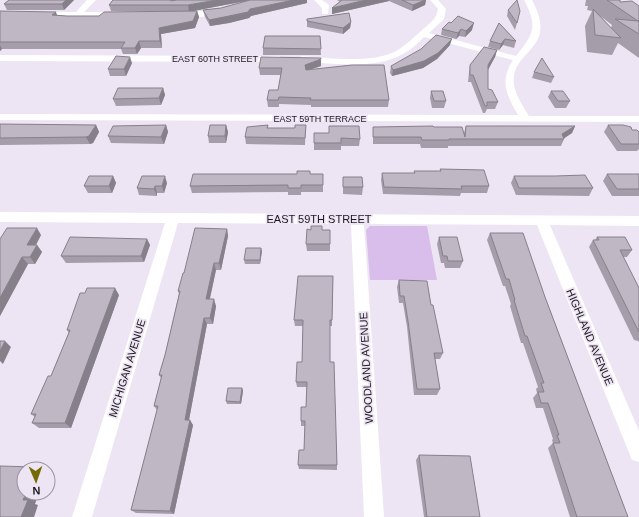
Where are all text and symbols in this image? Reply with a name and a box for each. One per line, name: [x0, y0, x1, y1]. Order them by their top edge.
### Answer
street label: EAST 60TH STREET: [172, 54, 258, 64]
street label: EAST 59TH TERRACE: [273, 114, 367, 124]
street label: EAST 59TH STREET: [267, 213, 372, 225]
street label: HIGHLAND AVENUE: [564, 287, 616, 387]
street label: WOODLAND AVENUE: [357, 312, 375, 424]
street label: MICHIGAN AVENUE: [106, 318, 148, 418]
north arrow: [16, 461, 56, 501]
text: N: [32, 485, 41, 497]

